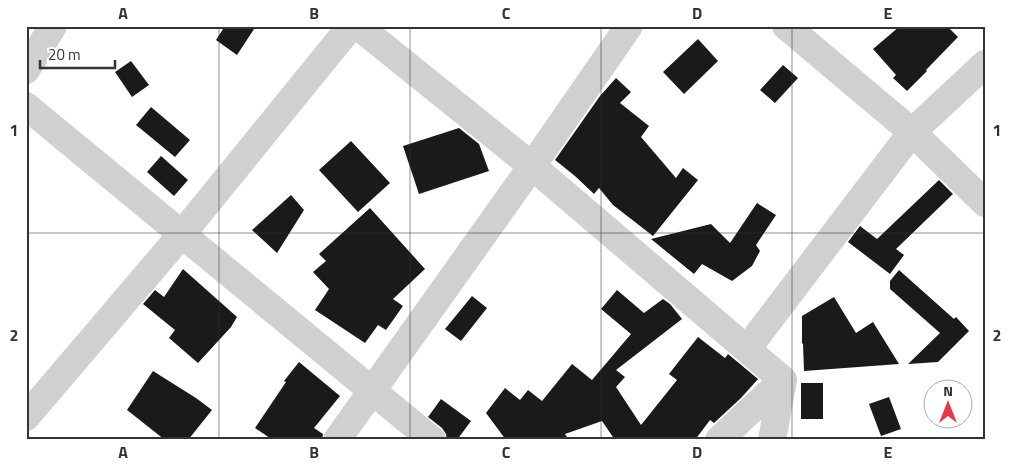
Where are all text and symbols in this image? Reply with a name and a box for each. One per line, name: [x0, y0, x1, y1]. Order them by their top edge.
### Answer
text: A: [118, 1, 128, 25]
text: B: [309, 1, 319, 25]
text: C: [502, 1, 511, 25]
text: D: [692, 1, 702, 25]
text: E: [884, 1, 893, 25]
scale bar: [40, 38, 115, 70]
text: 20 m: [48, 43, 81, 66]
text: 1: [10, 118, 18, 142]
text: 1: [993, 118, 1001, 142]
text: 2: [10, 323, 18, 347]
text: 2: [993, 323, 1001, 347]
north arrow: [924, 378, 974, 428]
text: N: [943, 380, 953, 401]
text: A: [118, 440, 128, 464]
text: B: [309, 440, 319, 464]
text: C: [502, 440, 511, 464]
text: D: [692, 440, 702, 464]
text: E: [884, 440, 893, 464]

